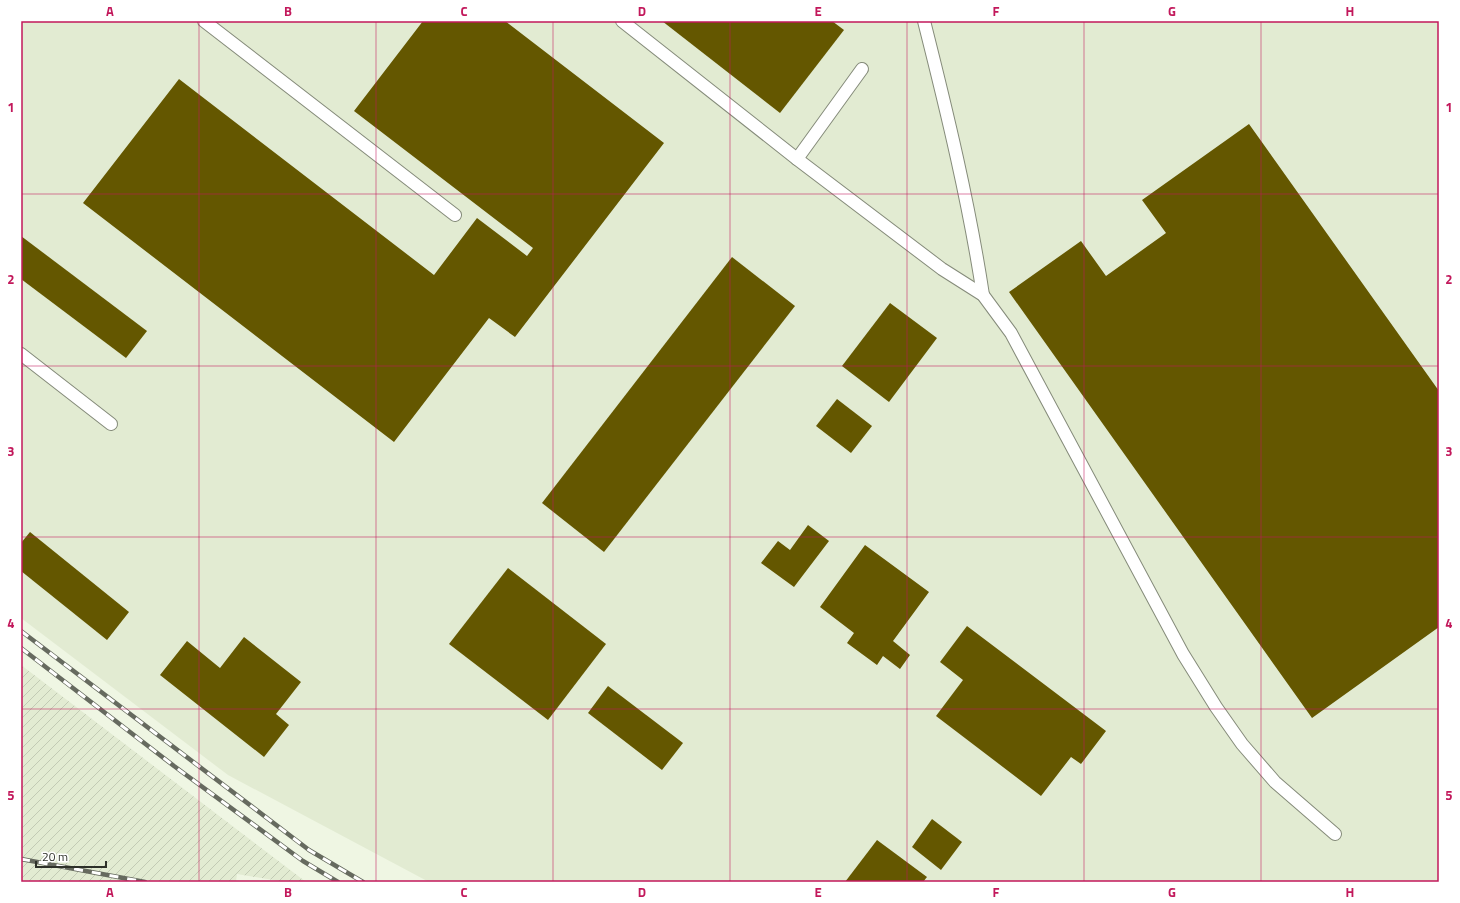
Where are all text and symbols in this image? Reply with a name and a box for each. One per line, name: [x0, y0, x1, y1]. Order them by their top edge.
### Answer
text: A: [106, 1, 114, 21]
text: B: [284, 1, 292, 21]
text: C: [460, 1, 468, 21]
text: D: [638, 1, 646, 21]
text: E: [814, 1, 822, 21]
text: F: [993, 1, 1000, 21]
text: G: [1168, 1, 1176, 21]
text: H: [1346, 1, 1354, 21]
text: 1: [7, 97, 15, 117]
text: 1: [1445, 97, 1453, 117]
text: 2: [7, 269, 15, 289]
text: 2: [1445, 269, 1453, 289]
text: 3: [7, 441, 15, 461]
text: 3: [1445, 441, 1453, 461]
text: 4: [7, 613, 15, 633]
text: 4: [1445, 613, 1453, 633]
text: 5: [7, 785, 15, 805]
text: 5: [1445, 785, 1453, 805]
scale bar: [36, 843, 106, 869]
text: 20 m: [42, 847, 68, 866]
text: A: [106, 882, 114, 902]
text: B: [284, 882, 292, 902]
text: C: [460, 882, 468, 902]
text: D: [638, 882, 646, 902]
text: E: [814, 882, 822, 902]
text: F: [993, 882, 1000, 902]
text: G: [1168, 882, 1176, 902]
text: H: [1346, 882, 1354, 902]

